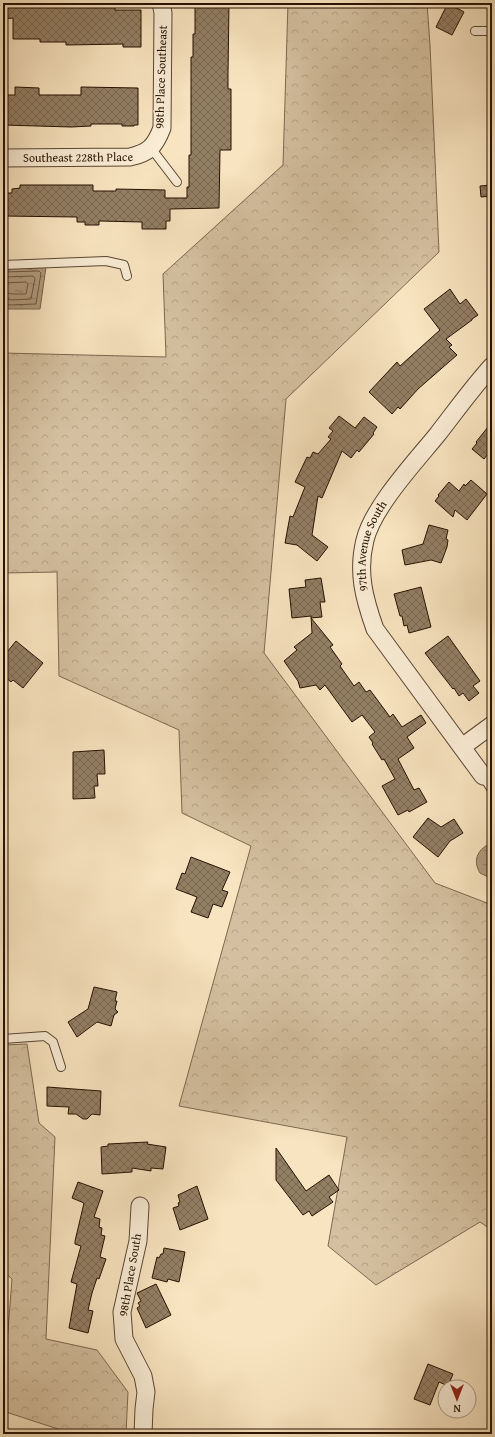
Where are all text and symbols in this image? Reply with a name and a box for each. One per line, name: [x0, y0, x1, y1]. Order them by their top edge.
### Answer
street label: 98th Place Southeast: [150, 24, 171, 129]
street label: Southeast 228th Place: [23, 148, 135, 166]
street label: 97th Avenue South: [353, 497, 391, 593]
street label: 98th Place South: [114, 1232, 145, 1318]
north arrow: [437, 1379, 477, 1419]
text: N: [453, 1401, 461, 1417]

